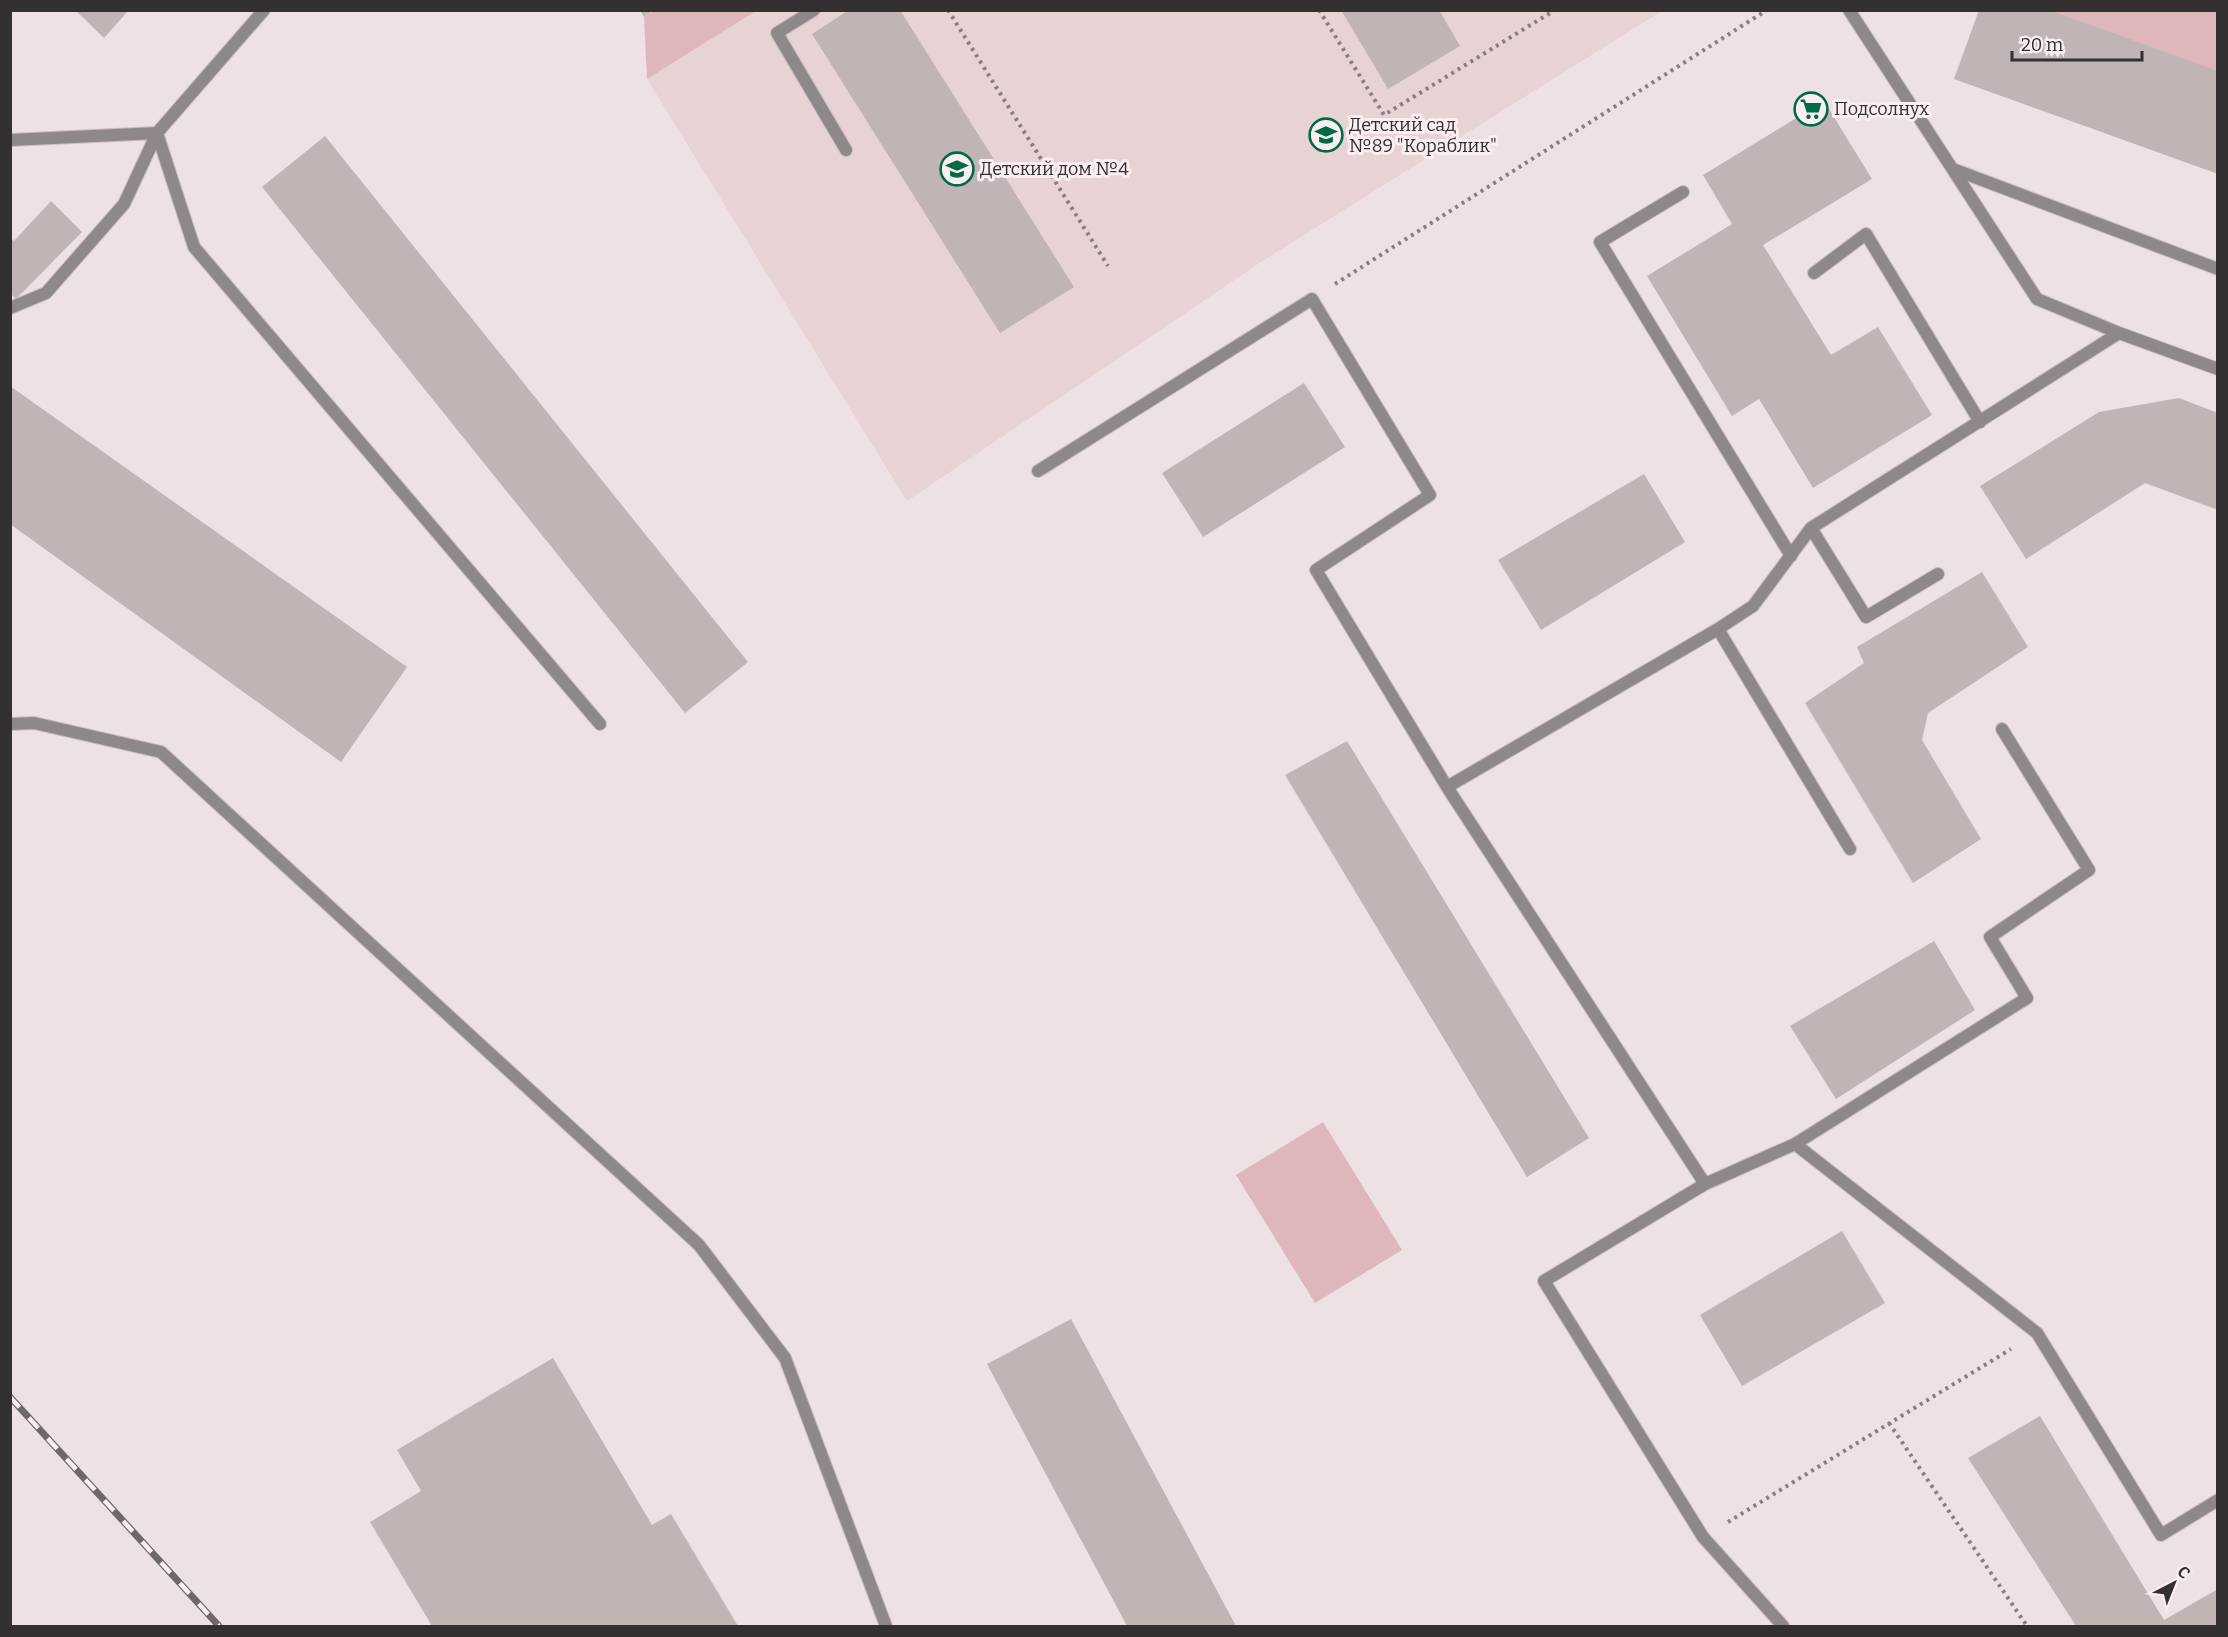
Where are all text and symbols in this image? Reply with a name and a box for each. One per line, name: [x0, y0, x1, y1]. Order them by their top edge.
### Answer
scale bar: [2012, 24, 2142, 62]
text: 20 m: [2021, 34, 2063, 56]
supermarket icon: Подсолнух: [1793, 91, 1829, 127]
place label: Подсолнух: [1834, 98, 1929, 120]
place label: Детский сад №89 "Кораблик": [1349, 114, 1497, 157]
school or university icon: Детский сад №89 "Кораблик": [1308, 117, 1344, 153]
school or university icon: Детский дом №4: [939, 151, 975, 187]
place label: Детский дом №4: [980, 158, 1129, 180]
north arrow: [2144, 1553, 2204, 1613]
text: С: [2174, 1562, 2194, 1583]

